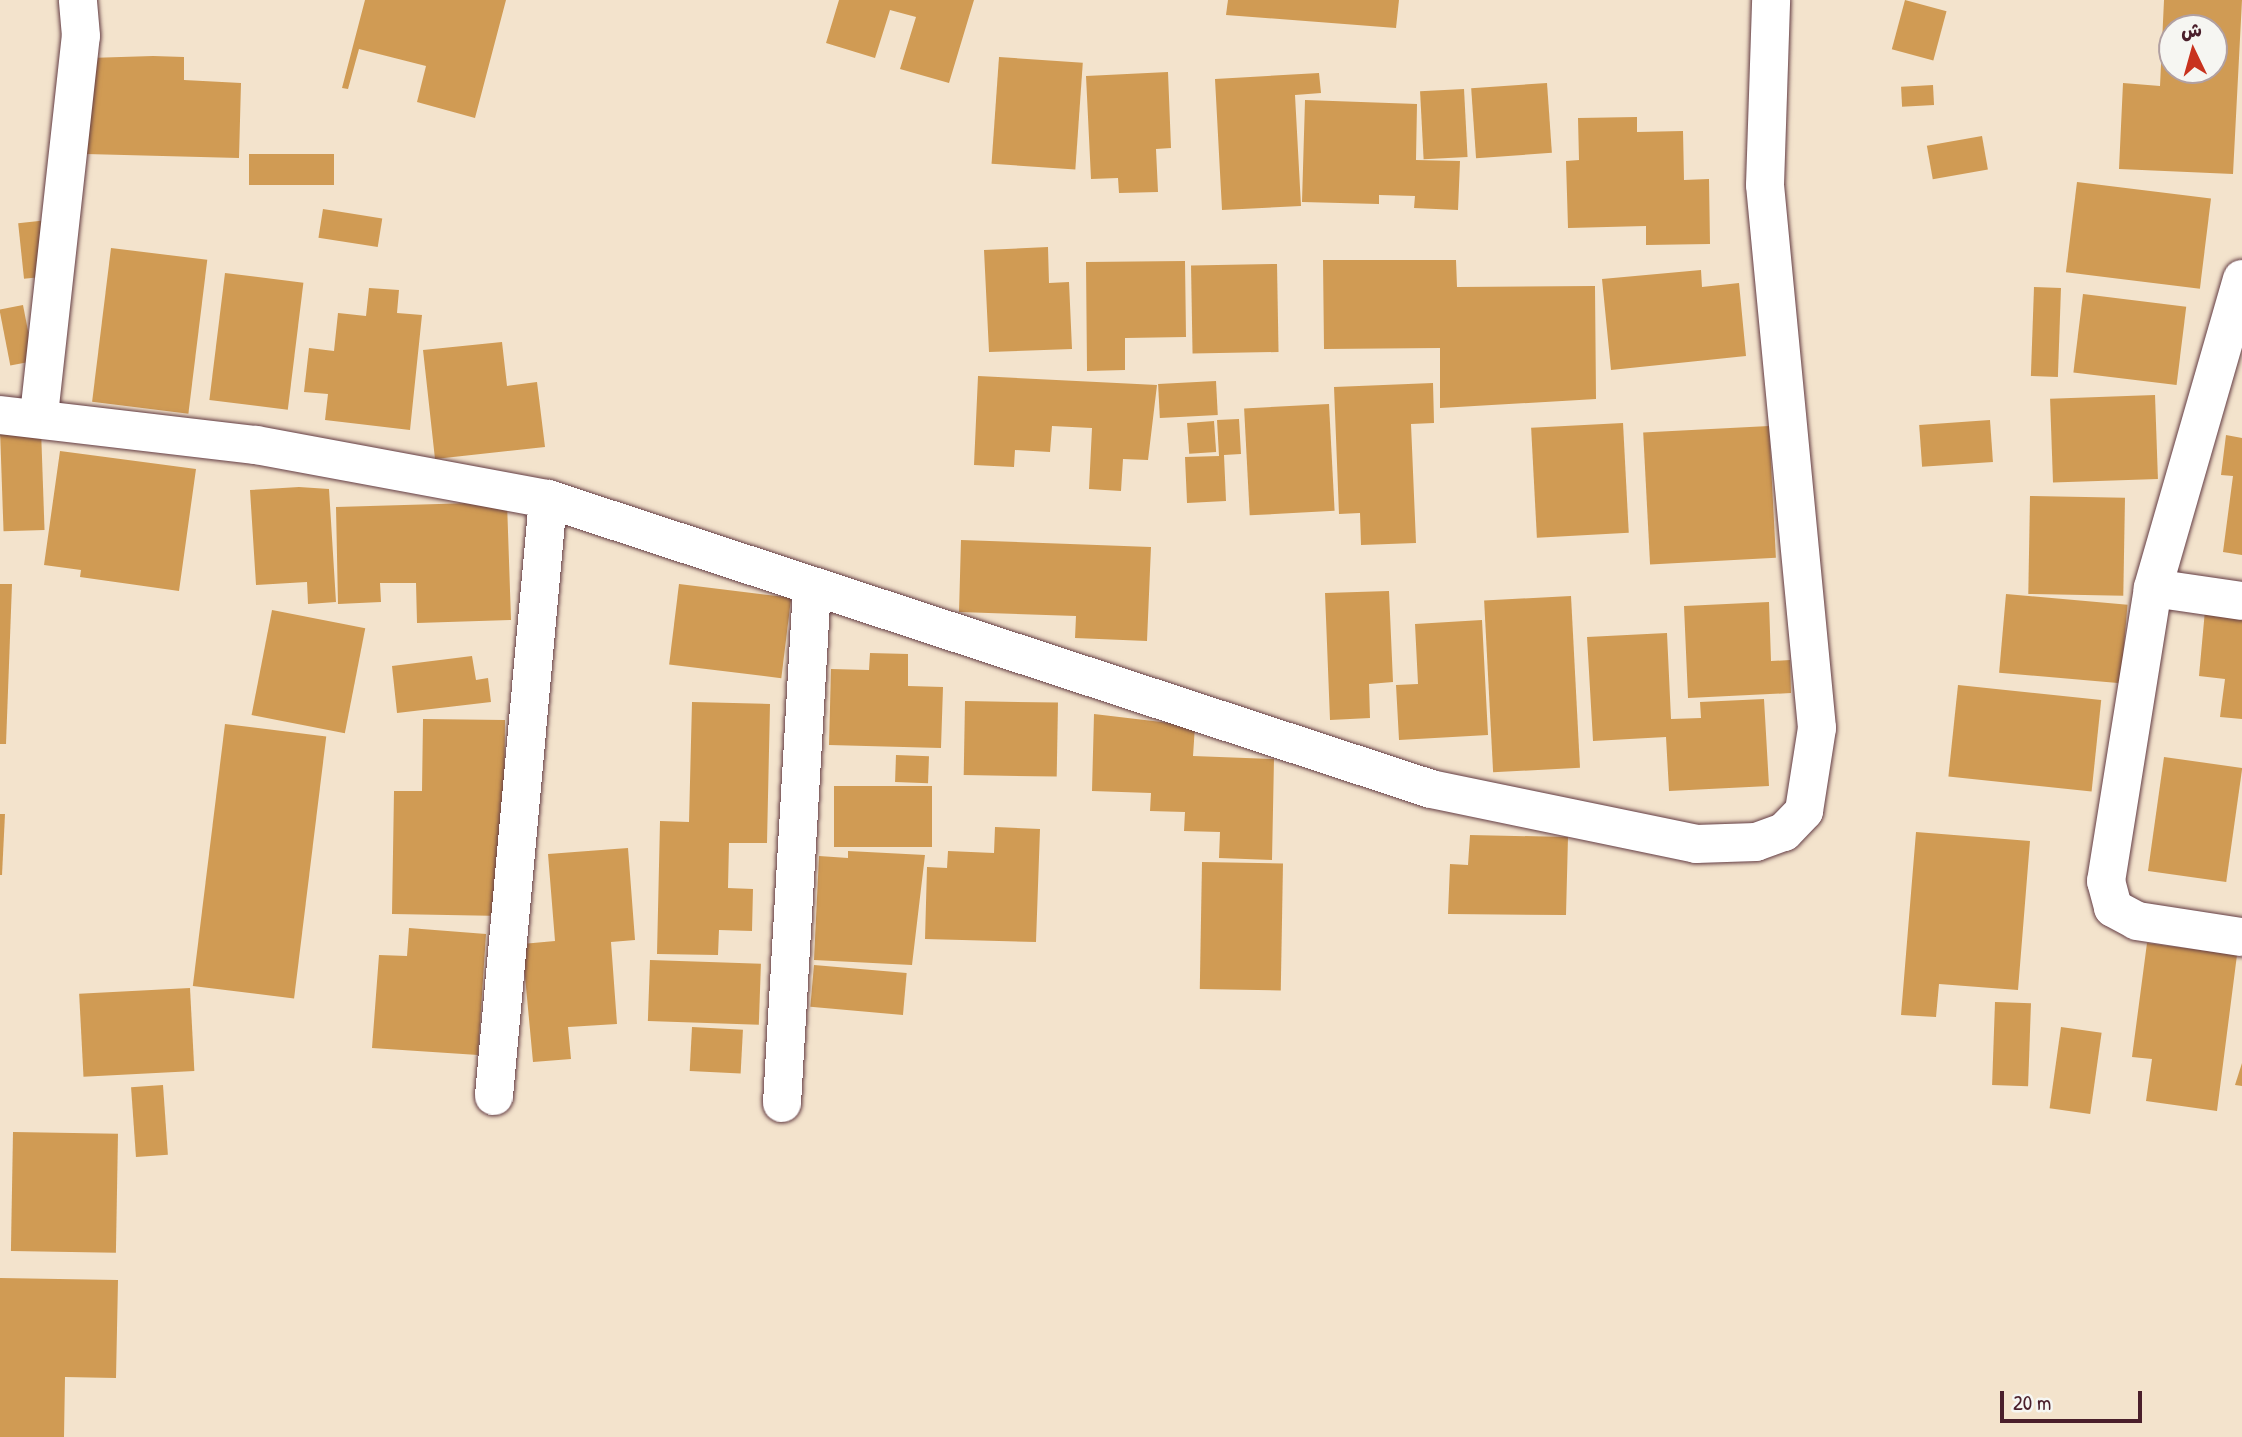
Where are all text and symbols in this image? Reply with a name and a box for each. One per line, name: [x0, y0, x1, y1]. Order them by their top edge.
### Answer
north arrow: [2158, 14, 2228, 84]
text: ش: [2180, 16, 2203, 44]
scale bar: [2004, 1378, 2146, 1422]
text: 20 m: [2013, 1388, 2051, 1417]

